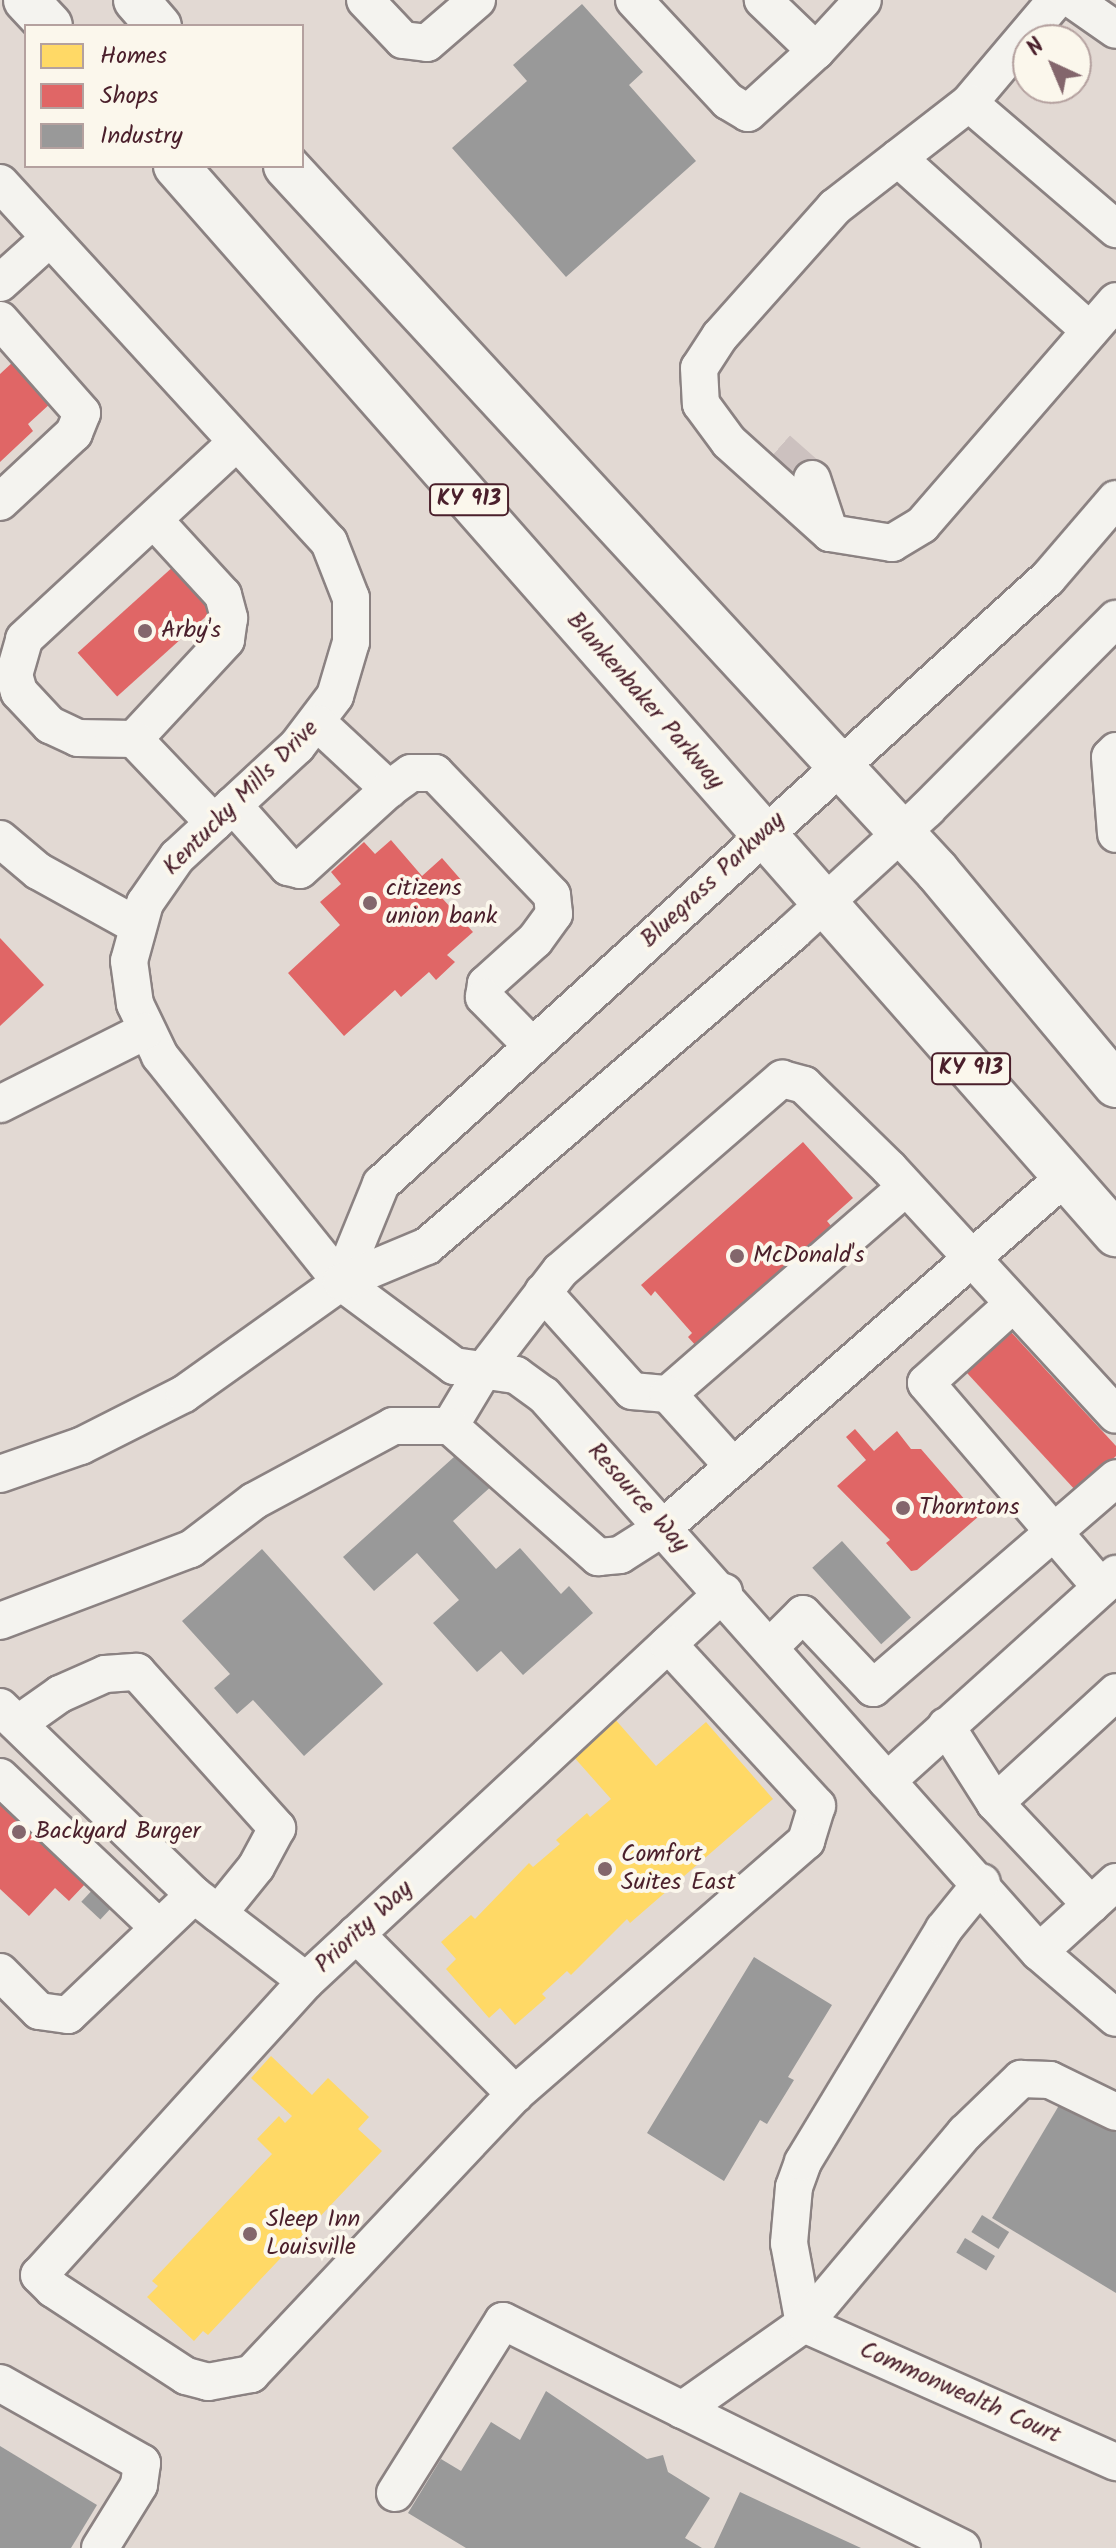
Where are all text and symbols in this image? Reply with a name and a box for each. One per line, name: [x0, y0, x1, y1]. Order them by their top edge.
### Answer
legend: [24, 24, 304, 168]
north arrow: [1012, 24, 1092, 104]
text: N: [1019, 30, 1054, 65]
text: Homes: [100, 37, 167, 76]
text: Shops: [100, 77, 158, 116]
text: Industry: [100, 117, 182, 156]
road number: KY 913: [429, 482, 509, 518]
street label: Blankenbaker Parkway: [560, 606, 730, 796]
place label: Arby's: [161, 617, 221, 645]
marker: Arby's: [136, 622, 154, 640]
street label: Kentucky Mills Drive: [157, 714, 325, 882]
street label: Bluegrass Parkway: [635, 806, 791, 954]
place label: citizens union bank: [386, 875, 497, 931]
marker: citizens union bank: [361, 894, 379, 912]
road number: KY 913: [931, 1051, 1011, 1087]
place label: McDonald's: [753, 1242, 865, 1270]
marker: McDonald's: [728, 1247, 746, 1265]
street label: Resource Way: [581, 1437, 695, 1559]
place label: Thorntons: [919, 1494, 1019, 1522]
marker: Thorntons: [894, 1499, 912, 1517]
place label: Backyard Burger: [35, 1818, 200, 1846]
marker: Backyard Burger: [10, 1823, 28, 1841]
place label: Comfort Suites East: [621, 1841, 736, 1897]
marker: Comfort Suites East: [596, 1860, 614, 1878]
street label: Priority Way: [309, 1875, 419, 1979]
place label: Sleep Inn Louisville: [266, 2206, 360, 2262]
marker: Sleep Inn Louisville: [241, 2225, 259, 2243]
street label: Commonwealth Court: [855, 2336, 1065, 2450]

